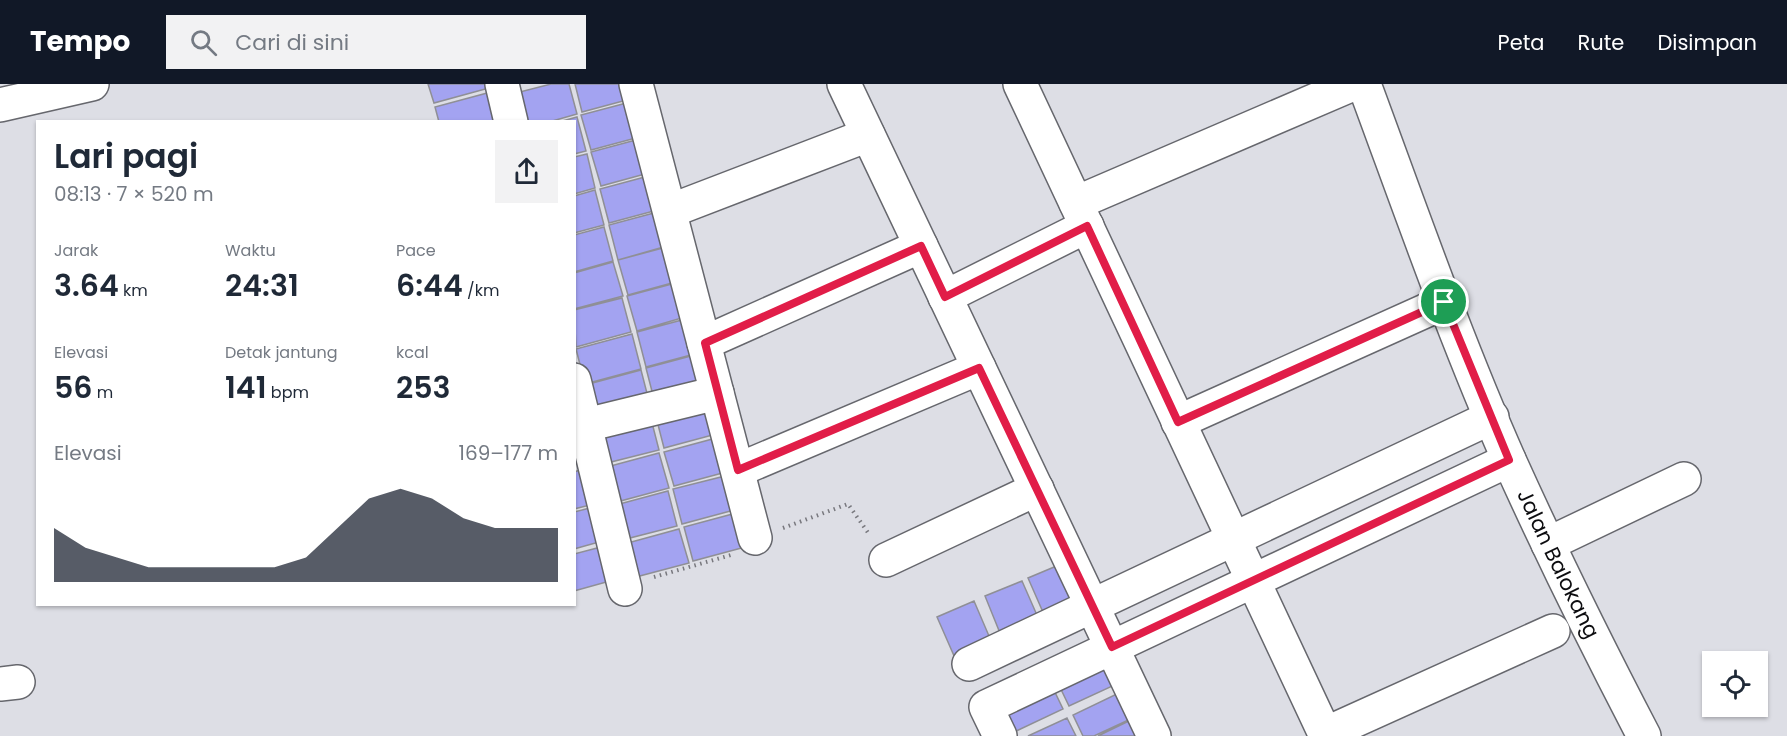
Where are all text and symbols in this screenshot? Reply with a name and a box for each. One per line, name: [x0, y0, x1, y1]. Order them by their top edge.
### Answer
search box: [166, 15, 586, 69]
text: Tempo: [30, 22, 130, 61]
icon: search: [187, 26, 220, 59]
text: Cari di sini: [235, 27, 349, 58]
text: Peta: [1497, 28, 1545, 57]
text: Rute: [1578, 28, 1624, 57]
text: Disimpan: [1657, 28, 1757, 57]
text: Lari pagi: [54, 133, 198, 180]
button: share: [495, 140, 558, 203]
text: 08:13 · 7 × 520 m: [54, 180, 214, 208]
text: Jarak: [54, 239, 98, 262]
text: Waktu: [225, 239, 276, 262]
text: Pace: [396, 239, 436, 262]
text: 3.64: [54, 264, 119, 307]
text: 24:31: [225, 264, 299, 307]
text: 6:44: [396, 264, 463, 307]
pin: [1418, 276, 1469, 327]
text: km: [119, 279, 148, 302]
text: /km: [463, 279, 499, 302]
icon: arrive: [1427, 285, 1460, 318]
text: Elevasi: [54, 341, 108, 364]
text: Detak jantung: [225, 341, 338, 364]
text: kcal: [396, 341, 429, 364]
text: 56: [54, 366, 93, 409]
text: 141: [225, 366, 267, 409]
text: 253: [396, 366, 451, 409]
text: m: [93, 381, 113, 404]
text: bpm: [267, 381, 309, 404]
text: Elevasi: [54, 439, 122, 467]
text: 169–177 m: [459, 439, 558, 467]
street label: Jalan Balokang: [1510, 485, 1607, 643]
map controls: [1702, 651, 1768, 717]
button: locate: [1702, 651, 1768, 717]

